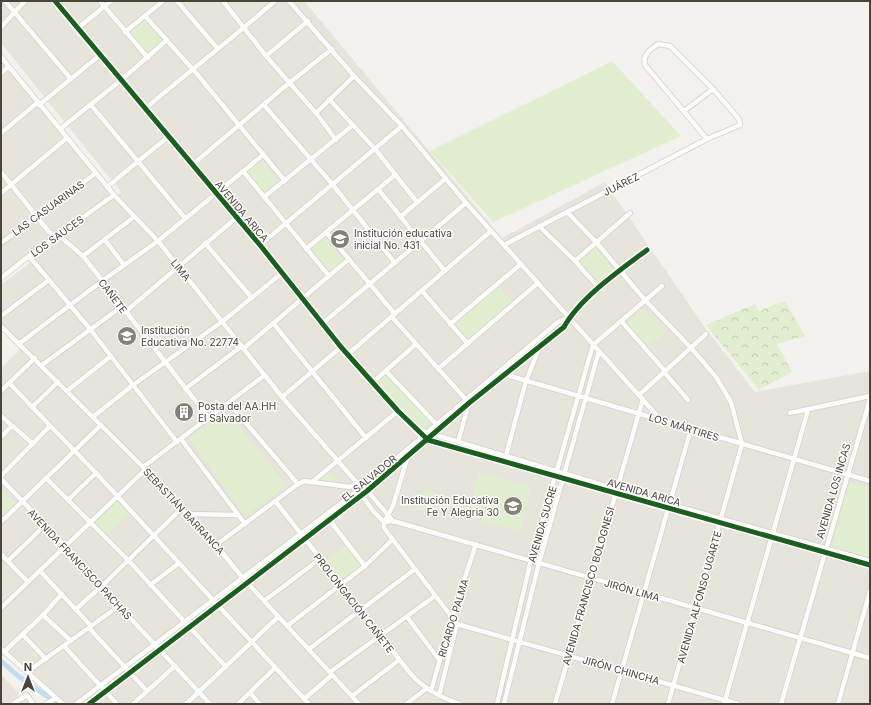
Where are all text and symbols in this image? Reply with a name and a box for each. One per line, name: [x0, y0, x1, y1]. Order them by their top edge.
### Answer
street label: JUÁREZ: [601, 169, 641, 198]
street label: LAS CASUARINAS: [10, 178, 86, 238]
street label: AVENIDA ARICA: [213, 178, 271, 244]
street label: LOS SAUCES: [28, 213, 86, 259]
place label: Institución educativa inicial No. 431: [354, 227, 452, 251]
school or university icon: Institución educativa inicial No. 431: [329, 228, 351, 250]
street label: LIMA: [169, 257, 193, 283]
street label: CAÑETE: [96, 276, 131, 316]
place label: Institución Educativa No. 22774: [141, 324, 239, 348]
school or university icon: Institución Educativa No. 22774: [116, 325, 138, 347]
place label: Posta del AA.HH El Salvador: [198, 400, 276, 424]
building icon: Posta del AA.HH El Salvador: [173, 401, 195, 423]
street label: LOS MÁRTIRES: [648, 410, 721, 443]
street label: AVENIDA LOS INCAS: [814, 442, 852, 540]
street label: EL SALVADOR: [339, 452, 399, 504]
street label: SEBASTIÁN BARRANCA: [141, 465, 228, 557]
street label: AVENIDA ARICA: [606, 476, 682, 508]
street label: AVENIDA SUCRE: [525, 484, 559, 564]
place label: Institución Educativa Fe Y Alegria 30: [401, 494, 499, 518]
school or university icon: Institución Educativa Fe Y Alegria 30: [502, 495, 524, 517]
street label: AVENIDA FRANCISCO BOLOGNESI: [560, 505, 616, 667]
street label: AVENIDA FRANCISCO PACHAS: [25, 506, 135, 622]
street label: AVENIDA ALFONSO UGARTE: [674, 530, 724, 664]
street label: PROLONGACIÓN CAÑETE: [311, 550, 397, 655]
street label: JIRÓN LIMA: [603, 575, 661, 604]
street label: RICARDO PALMA: [435, 577, 471, 659]
street label: JIRÓN CHINCHA: [581, 652, 661, 687]
north arrow: [8, 657, 48, 697]
text: N: [24, 660, 32, 674]

